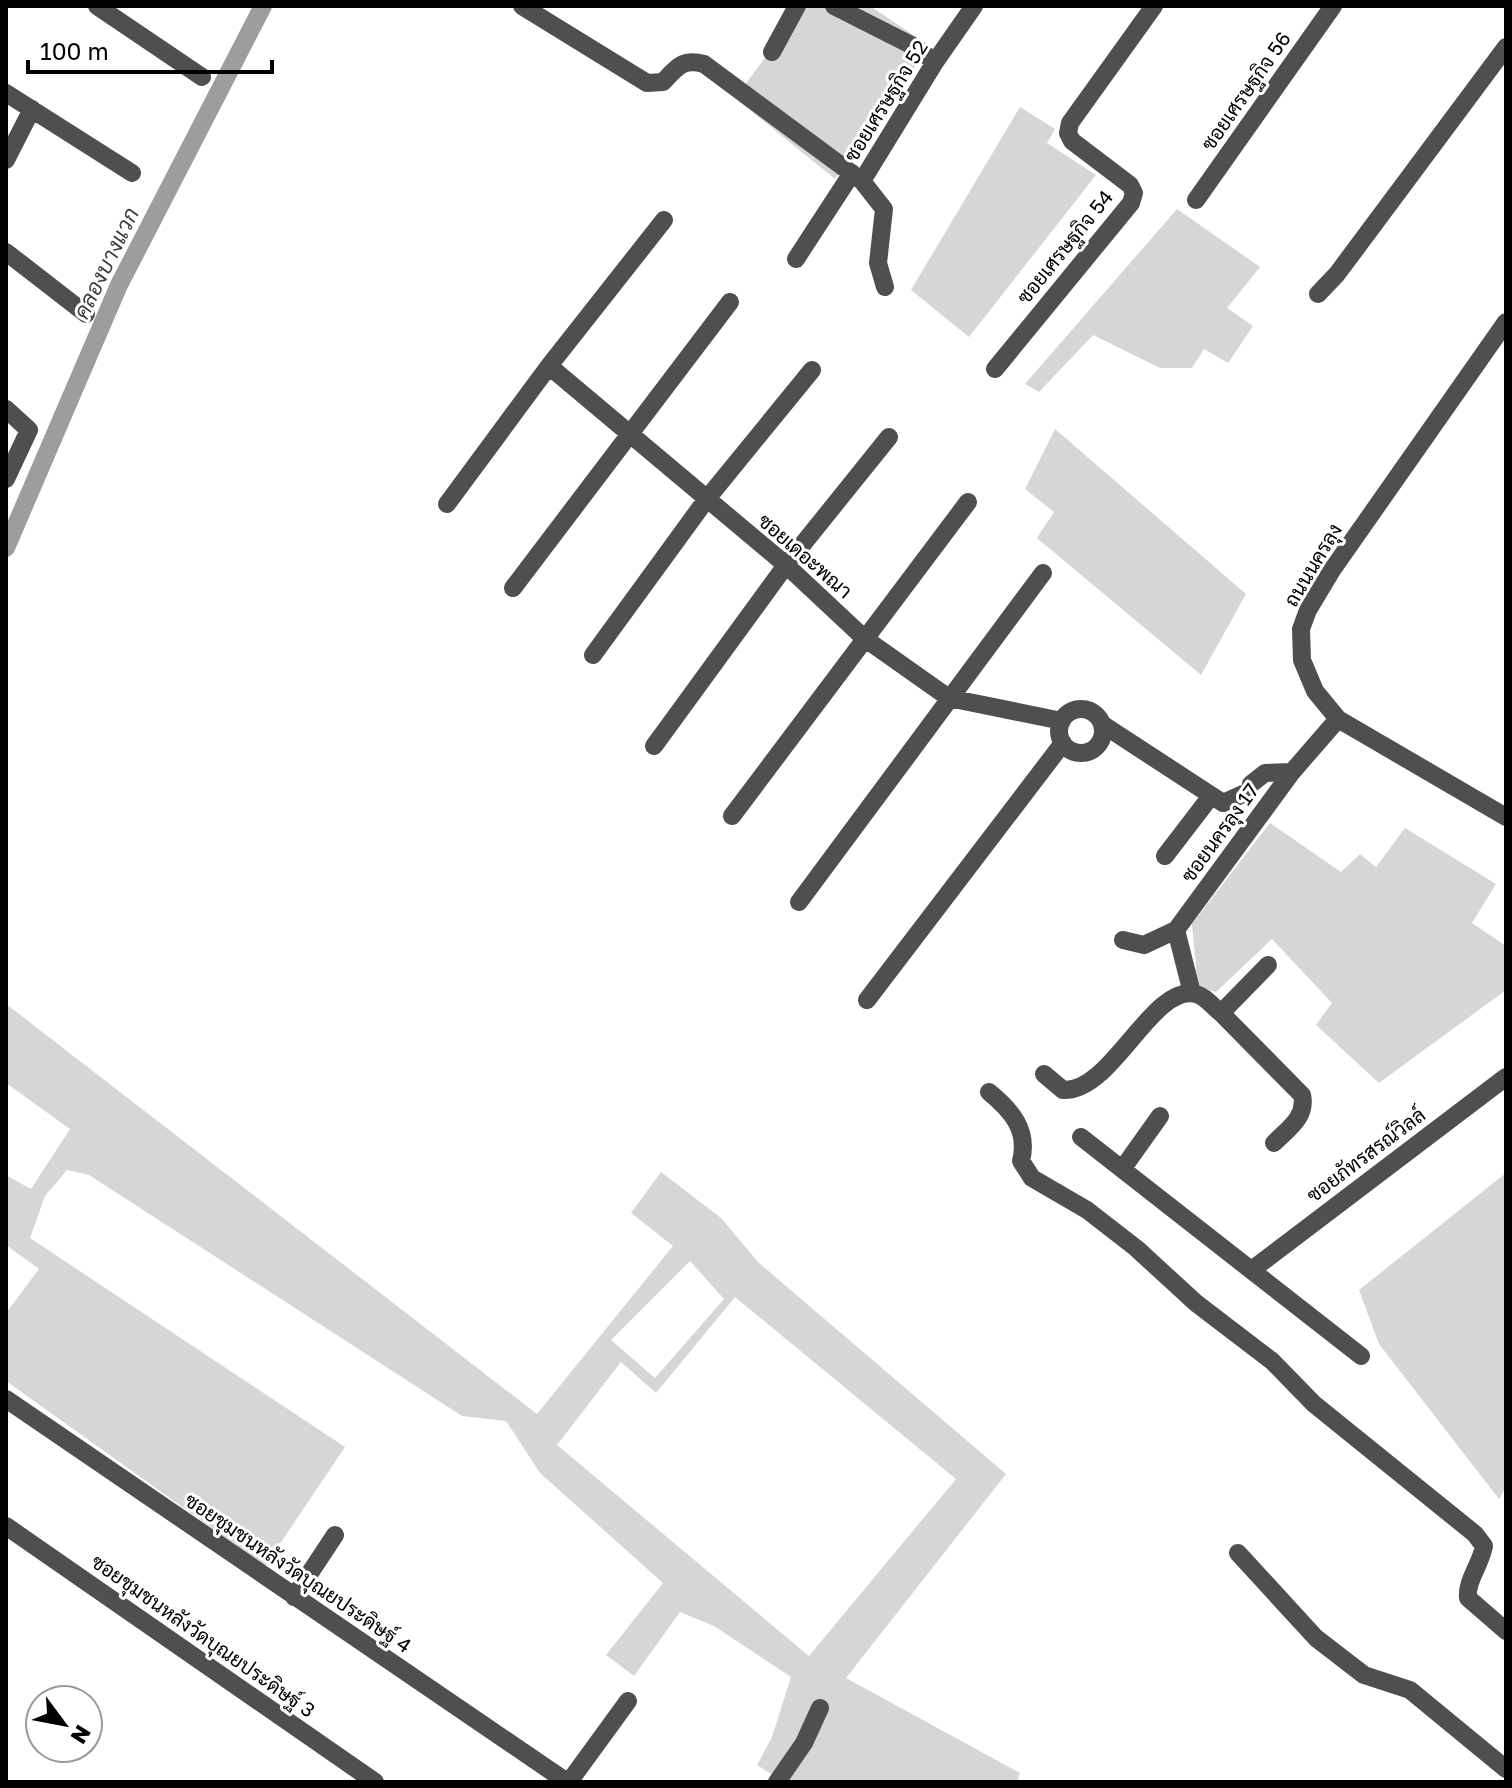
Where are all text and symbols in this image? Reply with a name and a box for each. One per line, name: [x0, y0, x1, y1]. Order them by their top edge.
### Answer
scale bar: [28, 24, 272, 74]
street label: ซอยเศรษฐกิจ 56: [1195, 27, 1297, 155]
street label: ซอยเศรษฐกิจ 52: [838, 35, 934, 167]
text: 100 m: [40, 36, 109, 65]
street label: ซอยเศรษฐกิจ 54: [1011, 185, 1119, 309]
water label: คลองบางแวก: [67, 203, 144, 323]
street label: ซอยเดอะพณา: [754, 508, 858, 603]
street label: ถนนนครลุง: [1278, 519, 1349, 612]
street label: ซอยนครลุง 17: [1175, 778, 1265, 888]
street label: ซอยภัทรสรณ์วิลล์: [1301, 1101, 1429, 1207]
street label: ซอยชุมชนหลังวัดบุณยประดิษฐ์ 4: [179, 1486, 417, 1660]
street label: ซอยชุมชนหลังวัดบุณยประดิษฐ์ 3: [85, 1548, 321, 1724]
north arrow: [24, 1684, 104, 1764]
text: N: [66, 1721, 97, 1749]

